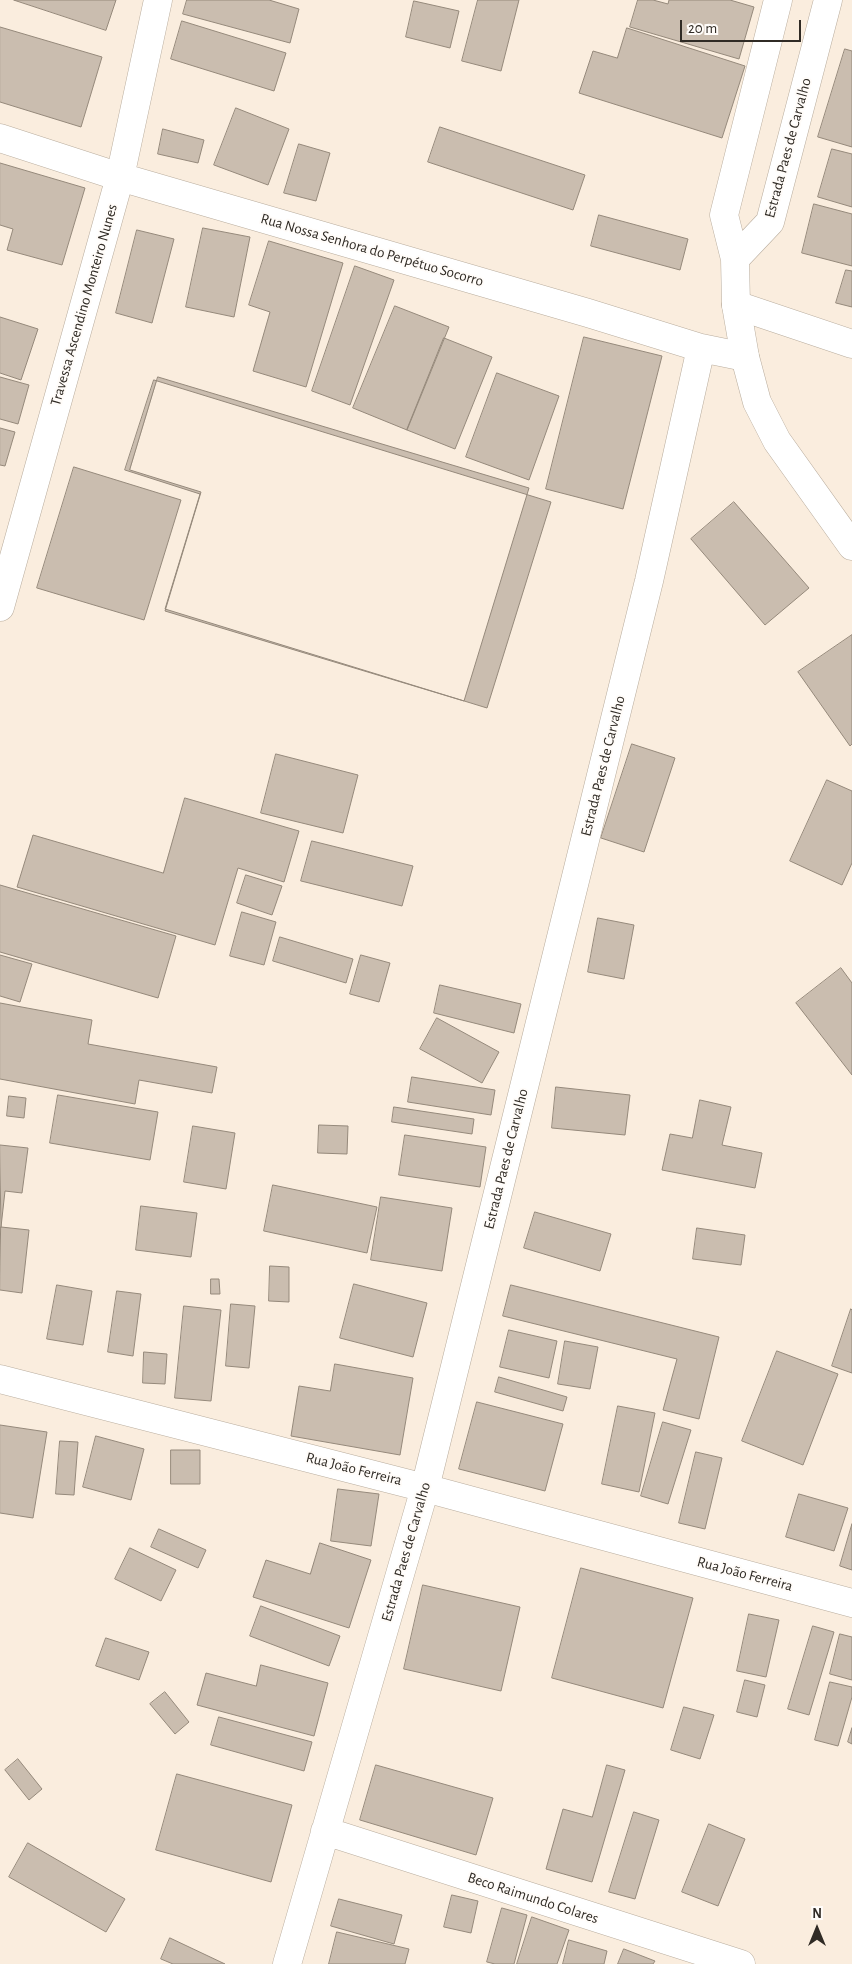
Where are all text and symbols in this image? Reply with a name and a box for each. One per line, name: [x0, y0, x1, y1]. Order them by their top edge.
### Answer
scale bar: [682, 10, 803, 42]
text: 20 m: [688, 21, 717, 36]
street label: Estrada Paes de Carvalho: [761, 76, 815, 220]
street label: Travessa Ascendino Monteiro Nunes: [47, 202, 121, 408]
street label: Rua Nossa Senhora do Perpétuo Socorro: [259, 210, 485, 290]
street label: Estrada Paes de Carvalho: [577, 694, 629, 838]
street label: Estrada Paes de Carvalho: [480, 1087, 532, 1231]
street label: Rua João Ferreira: [304, 1448, 404, 1490]
street label: Estrada Paes de Carvalho: [377, 1480, 435, 1624]
street label: Rua João Ferreira: [695, 1553, 795, 1595]
street label: Beco Raimundo Colares: [465, 1868, 601, 1928]
north arrow: [792, 1904, 842, 1954]
text: N: [812, 1907, 822, 1921]

